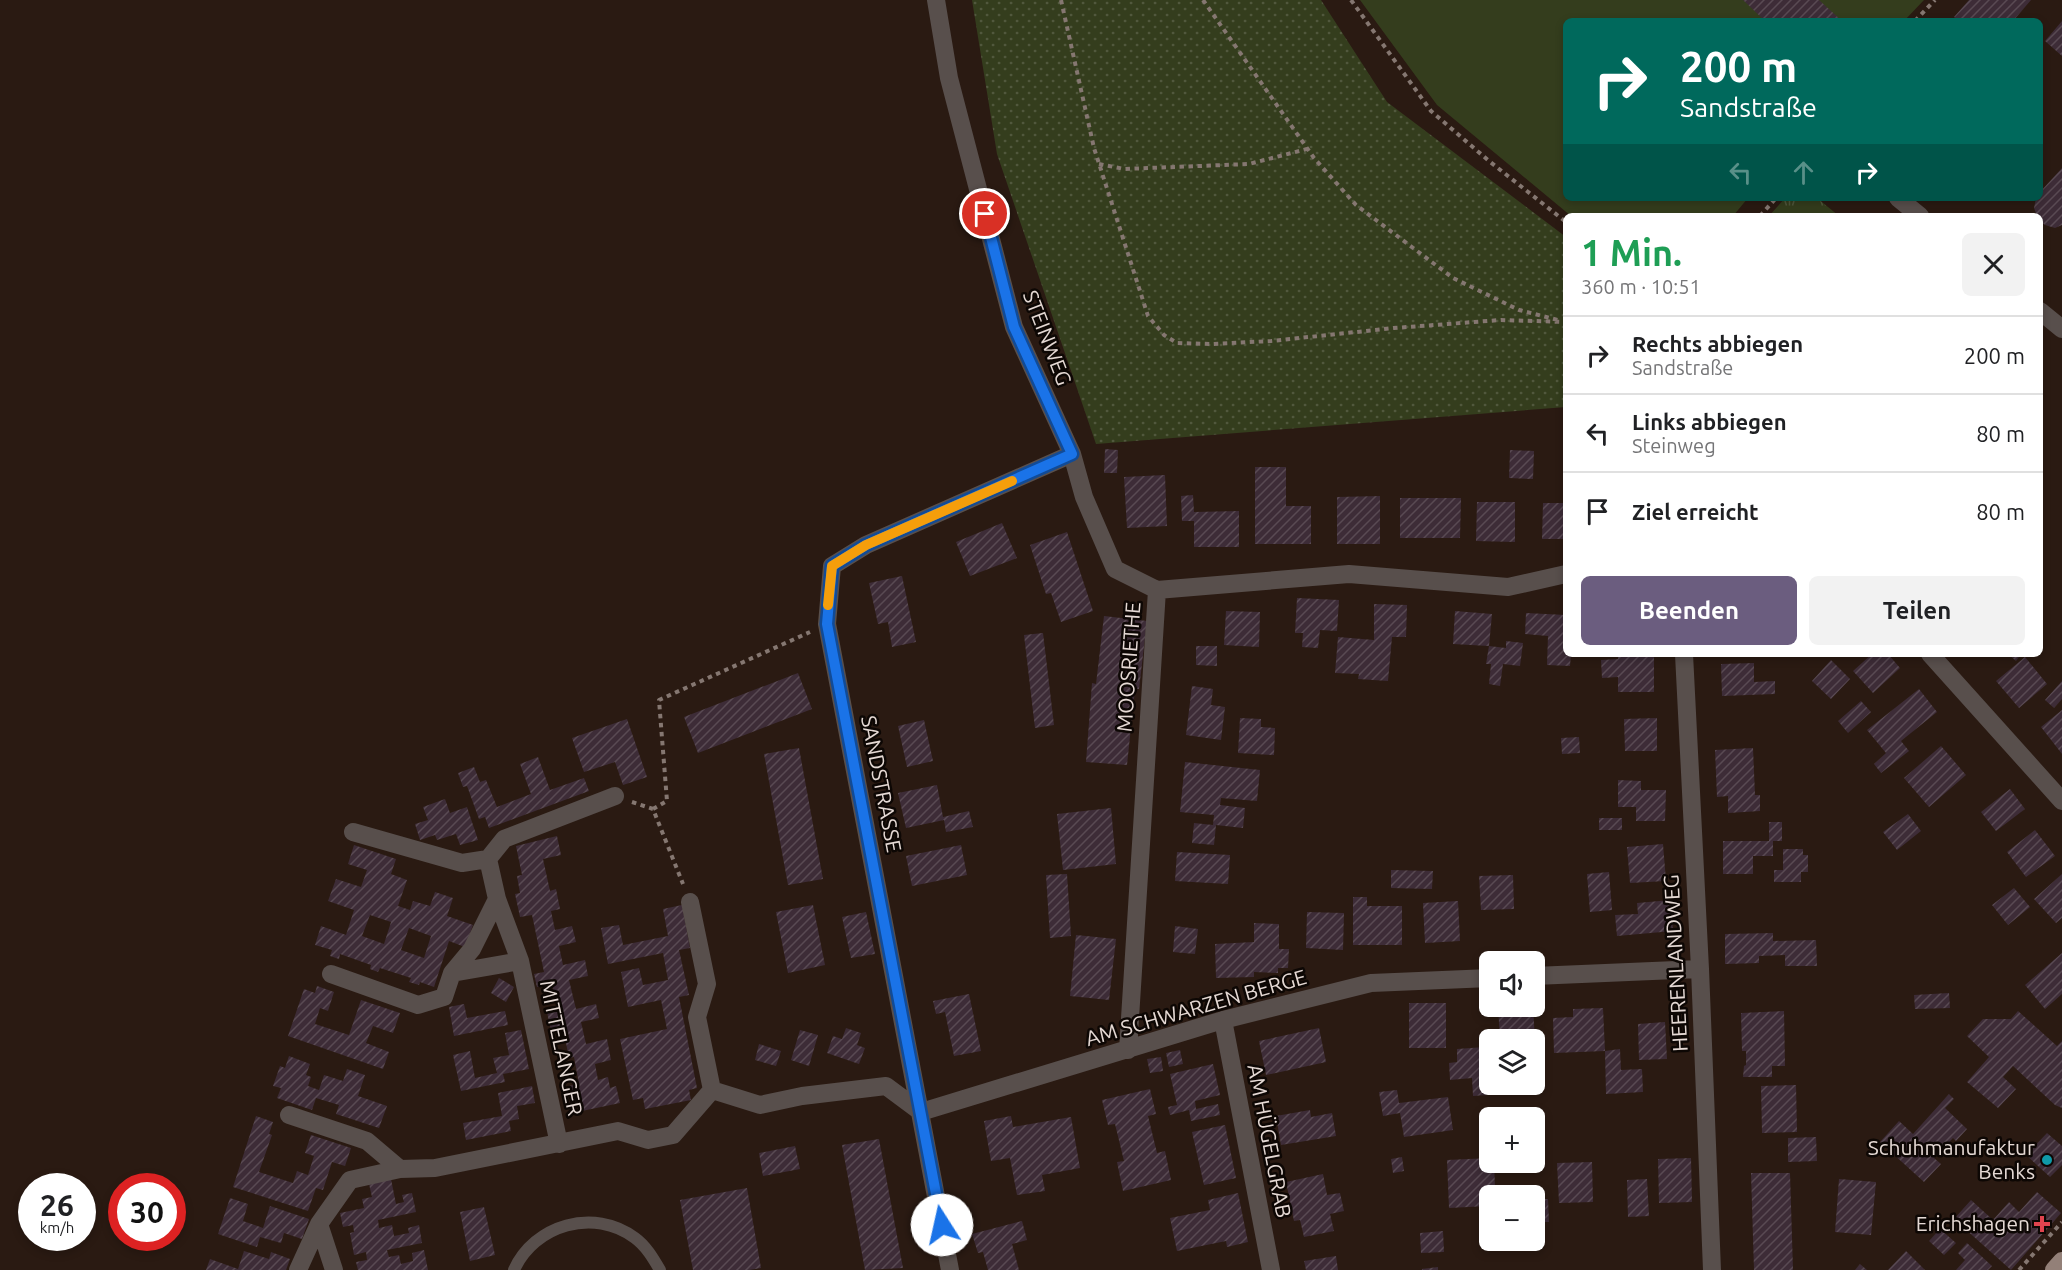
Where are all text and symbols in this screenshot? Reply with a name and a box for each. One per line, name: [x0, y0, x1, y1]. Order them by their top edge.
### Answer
icon: right: [1581, 42, 1659, 120]
text: 200 m: [1680, 43, 1797, 90]
text: Sandstraße: [1680, 92, 1817, 122]
icon: left: [1724, 156, 1757, 189]
icon: ahead: [1787, 156, 1820, 189]
icon: right: [1850, 156, 1883, 189]
pin: [959, 188, 1010, 239]
icon: arrive: [968, 197, 1001, 230]
text: 1 Min.: [1581, 232, 1682, 273]
button: close: [1962, 233, 2025, 296]
text: 360 m · 10:51: [1581, 275, 1701, 298]
street label: STEINWEG: [1019, 287, 1077, 388]
text: Rechts abbiegen: [1632, 331, 1803, 356]
icon: right: [1581, 339, 1614, 372]
text: 200 m: [1964, 343, 2025, 368]
text: Sandstraße: [1632, 356, 1733, 379]
text: Links abbiegen: [1632, 409, 1787, 434]
icon: left: [1581, 417, 1614, 450]
text: 80 m: [1976, 421, 2025, 446]
text: Steinweg: [1632, 434, 1716, 457]
icon: arrive: [1581, 495, 1614, 528]
text: Ziel erreicht: [1632, 499, 1759, 524]
text: 80 m: [1976, 499, 2025, 524]
button: Beenden: [1581, 576, 1797, 645]
button: Teilen: [1809, 576, 2025, 645]
street label: MOOSRIETHE: [1111, 601, 1145, 733]
street label: SANDSTRASSE: [857, 713, 907, 854]
street label: HEERENLANDWEG: [1658, 874, 1692, 1052]
map controls: [1479, 951, 1545, 1251]
button: sound: [1479, 951, 1545, 1017]
street label: AM SCHWARZEN BERGE: [1083, 964, 1309, 1050]
street label: MITTELANGER: [536, 978, 588, 1118]
button: layers: [1479, 1029, 1545, 1095]
street label: AM HÜGELGRAB: [1243, 1062, 1297, 1220]
button: +: [1479, 1107, 1545, 1173]
place label: Schuhmanufaktur Benks: [1868, 1135, 2035, 1183]
marker: Schuhmanufaktur Benks: [2040, 1153, 2054, 1167]
speed limit sign: 30: [108, 1173, 186, 1251]
button: −: [1479, 1185, 1545, 1251]
text: 26: [40, 1188, 74, 1222]
position arrow: [910, 1193, 974, 1257]
place label: Erichshagen: [1916, 1211, 2030, 1235]
marker: Erichshagen: [2035, 1217, 2049, 1231]
text: km/h: [40, 1219, 74, 1236]

